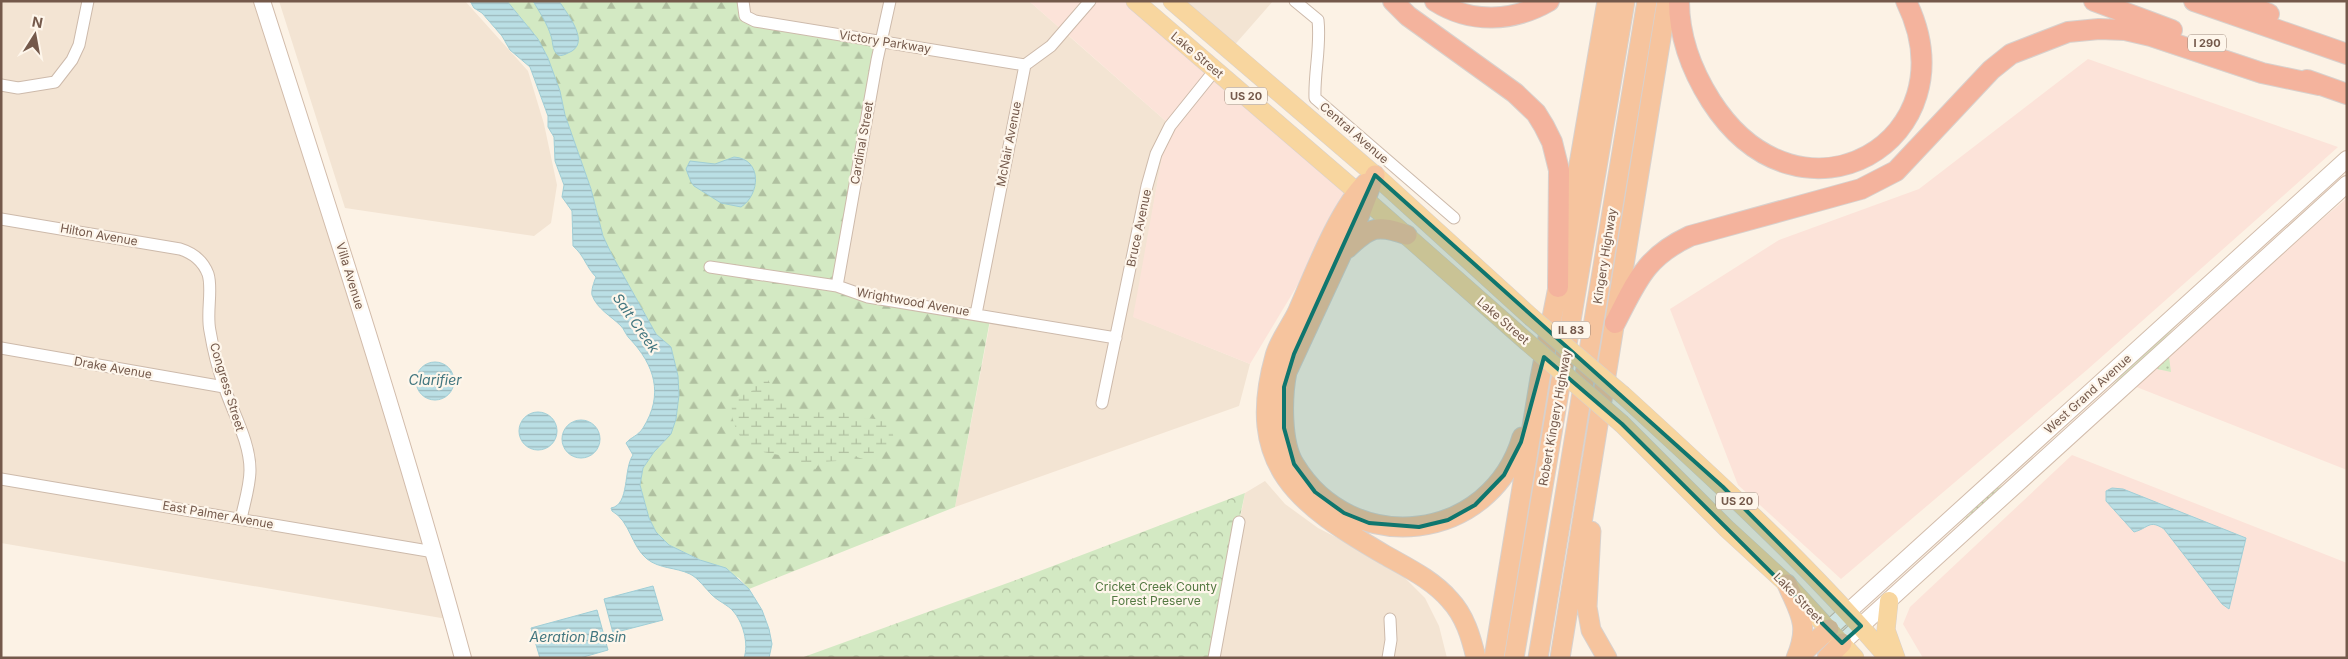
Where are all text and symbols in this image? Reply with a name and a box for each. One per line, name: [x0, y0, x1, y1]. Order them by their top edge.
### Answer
north arrow: [10, 10, 60, 60]
text: N: [31, 12, 44, 31]
street label: Victory Parkway: [838, 27, 932, 56]
street label: Lake Street: [1168, 28, 1227, 81]
road number: I 290: [2188, 34, 2226, 52]
road number: US 20: [1225, 88, 1267, 104]
street label: Central Avenue: [1317, 99, 1392, 167]
street label: Cardinal Street: [847, 100, 876, 186]
street label: McNair Avenue: [993, 100, 1024, 188]
street label: Bruce Avenue: [1123, 188, 1154, 268]
street label: Kingery Highway: [1590, 207, 1620, 305]
street label: Hilton Avenue: [59, 220, 139, 249]
street label: Villa Avenue: [333, 241, 368, 311]
street label: Wrightwood Avenue: [855, 284, 971, 319]
water label: Salt Creek: [610, 290, 663, 356]
street label: Lake Street: [1474, 294, 1532, 347]
road number: IL 83: [1552, 322, 1590, 338]
street label: Congress Street: [207, 341, 248, 433]
street label: Robert Kingery Highway: [1535, 348, 1574, 487]
street label: West Grand Avenue: [2041, 351, 2134, 437]
street label: Drake Avenue: [73, 353, 153, 382]
water label: Clarifier: [408, 371, 462, 388]
road number: US 20: [1716, 492, 1758, 510]
street label: East Palmer Avenue: [161, 497, 275, 532]
street label: Lake Street: [1771, 569, 1826, 626]
park label: Cricket Creek County Forest Preserve: [1095, 579, 1217, 608]
water label: Aeration Basin: [529, 628, 626, 645]

